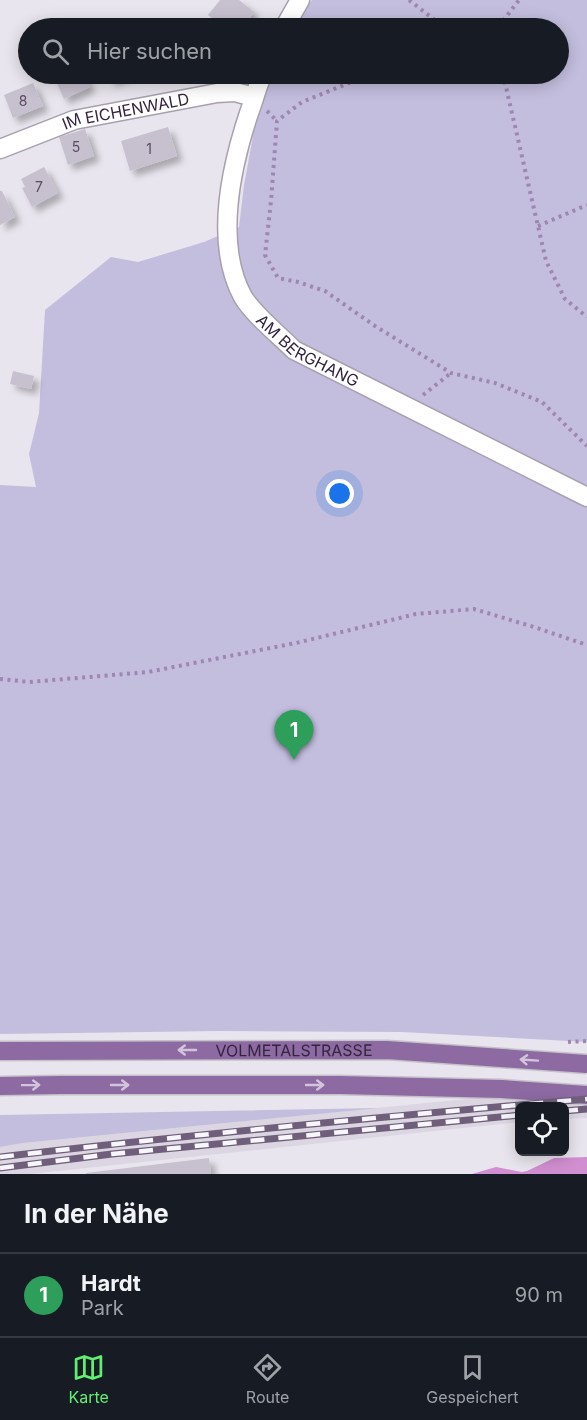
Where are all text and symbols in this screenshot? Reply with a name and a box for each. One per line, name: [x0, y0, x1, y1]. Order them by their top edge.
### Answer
search box: [18, 18, 569, 84]
icon: search: [39, 35, 72, 68]
text: Hier suchen: [87, 38, 212, 64]
street label: IM EICHENWALD: [59, 88, 191, 134]
house number: 8: [19, 92, 27, 109]
house number: 5: [72, 138, 80, 155]
house number: 1: [146, 140, 152, 157]
house number: 7: [35, 178, 43, 195]
street label: AM BERGHANG: [252, 310, 362, 391]
your location: [325, 479, 354, 508]
pin: 1: [274, 710, 314, 760]
street label: VOLMETALSTRASSE: [215, 1040, 373, 1060]
one-way arrow: [178, 1044, 198, 1056]
one-way arrow: [519, 1054, 539, 1065]
one-way arrow: [109, 1079, 129, 1091]
one-way arrow: [304, 1079, 324, 1091]
one-way arrow: [20, 1080, 40, 1091]
map controls: [515, 1102, 569, 1156]
button: locate: [515, 1102, 569, 1156]
text: In der Nähe: [24, 1198, 169, 1229]
text: Hardt: [81, 1270, 141, 1296]
text: 1: [39, 1283, 48, 1307]
text: 90 m: [515, 1283, 563, 1307]
text: Park: [81, 1296, 124, 1320]
tab: Karte: [68, 1351, 109, 1407]
tab: Route: [246, 1351, 289, 1407]
tab: Gespeichert: [426, 1351, 518, 1407]

